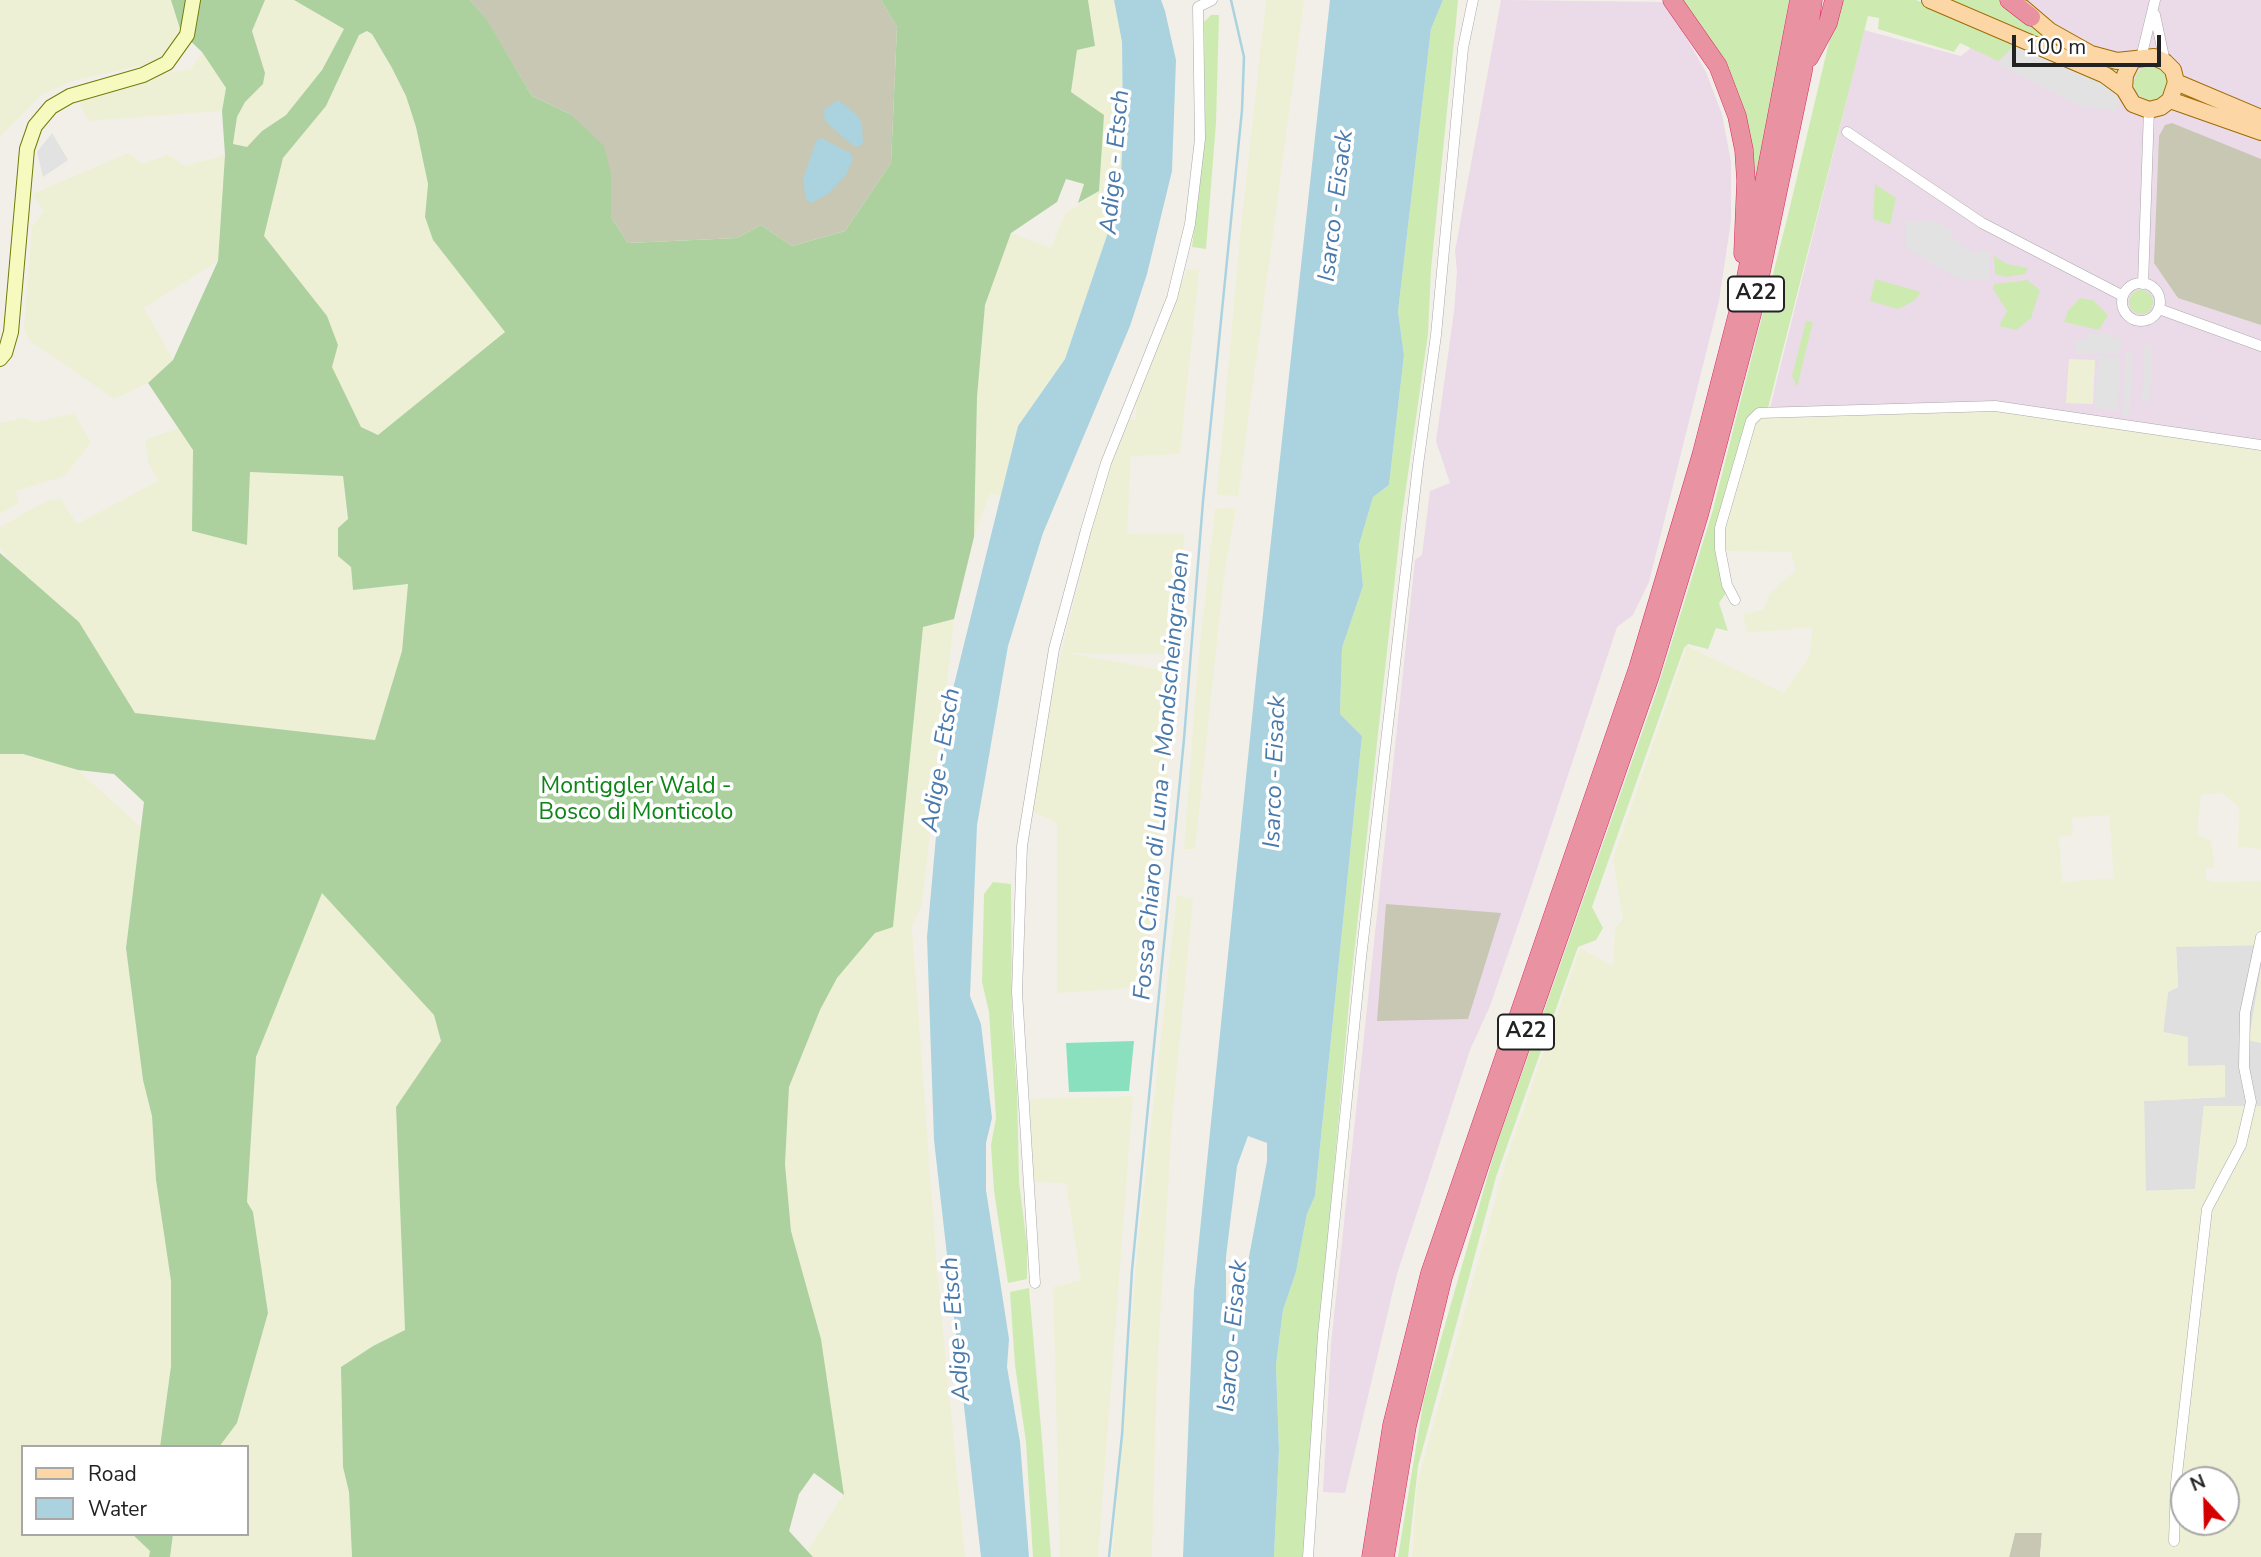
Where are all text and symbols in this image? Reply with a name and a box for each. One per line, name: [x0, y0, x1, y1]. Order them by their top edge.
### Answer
scale bar: [2016, 21, 2165, 65]
text: 100 m: [2025, 33, 2086, 61]
water label: Adige - Etsch: [1095, 89, 1137, 235]
water label: Isarco - Eisack: [1313, 129, 1361, 283]
road number: A22: [1728, 276, 1784, 312]
water label: Fossa Chiaro di Luna - Mondscheingraben: [1129, 550, 1197, 1002]
water label: Adige - Etsch: [916, 686, 968, 834]
water label: Isarco - Eisack: [1259, 695, 1293, 849]
park label: Montiggler Wald - Bosco di Monticolo: [539, 773, 733, 827]
road number: A22: [1498, 1014, 1554, 1050]
water label: Adige - Etsch: [936, 1256, 978, 1402]
water label: Isarco - Eisack: [1213, 1259, 1255, 1413]
legend: [21, 1445, 248, 1536]
text: Road: [88, 1460, 137, 1488]
north arrow: [2170, 1466, 2240, 1536]
text: N: [2186, 1469, 2209, 1498]
text: Water: [88, 1495, 147, 1523]

